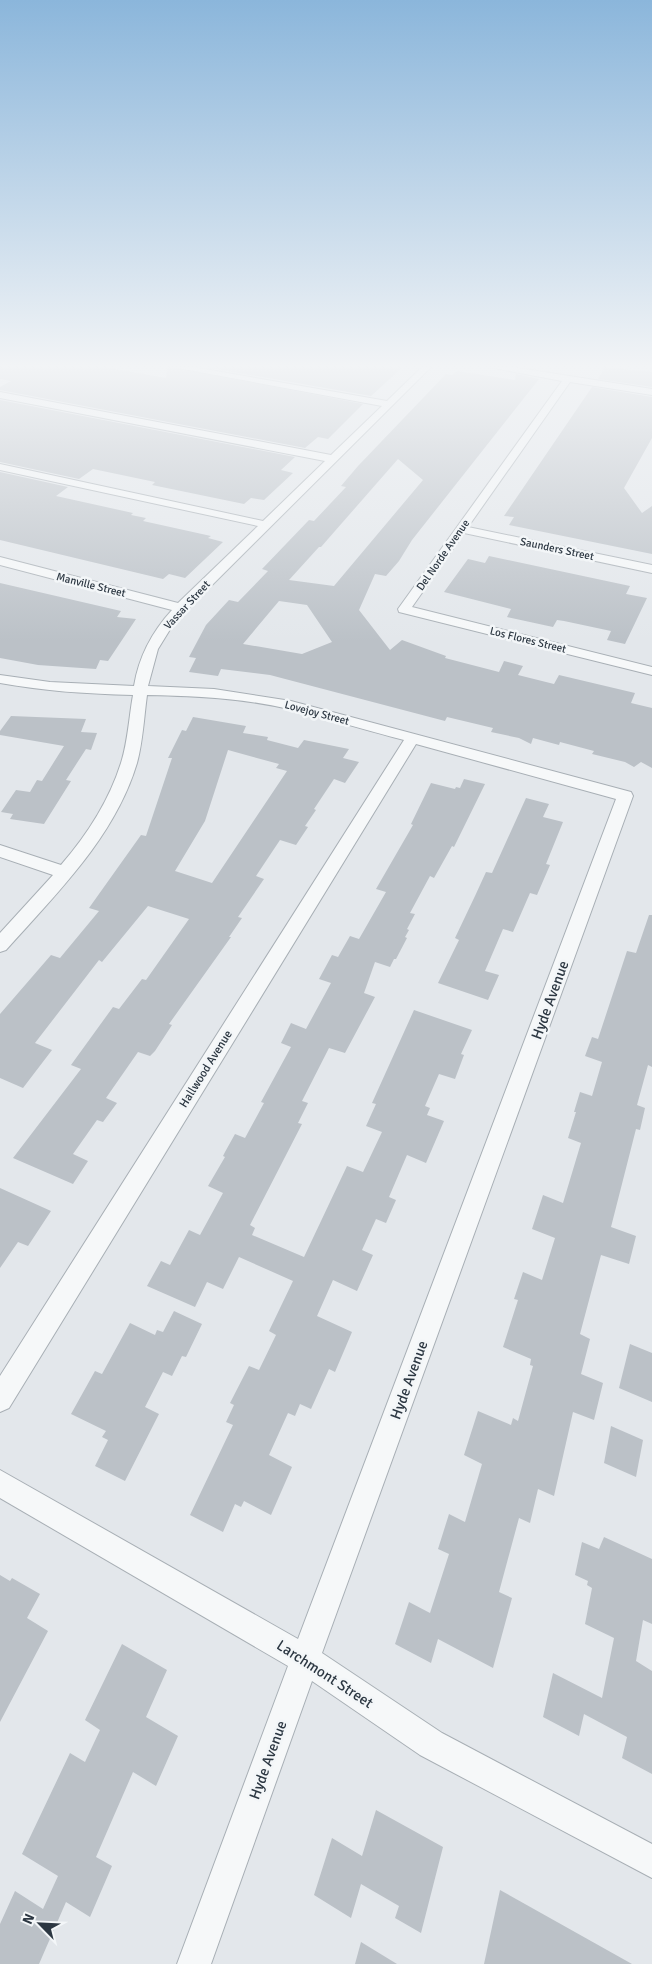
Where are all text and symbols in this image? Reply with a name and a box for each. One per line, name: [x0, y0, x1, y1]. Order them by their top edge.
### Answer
street label: Del Norde Avenue: [414, 517, 472, 593]
street label: Saunders Street: [519, 535, 595, 563]
street label: Manville Street: [55, 570, 127, 600]
street label: Vassar Street: [161, 578, 213, 632]
street label: Los Flores Street: [488, 624, 568, 656]
street label: Lovejoy Street: [283, 698, 351, 728]
street label: Hyde Avenue: [527, 958, 573, 1042]
street label: Hallwood Avenue: [176, 1027, 236, 1111]
street label: Hyde Avenue: [386, 1338, 432, 1422]
street label: Larchmont Street: [273, 1636, 377, 1712]
street label: Hyde Avenue: [245, 1718, 291, 1802]
north arrow: [15, 1899, 65, 1949]
text: N: [19, 1911, 38, 1927]

